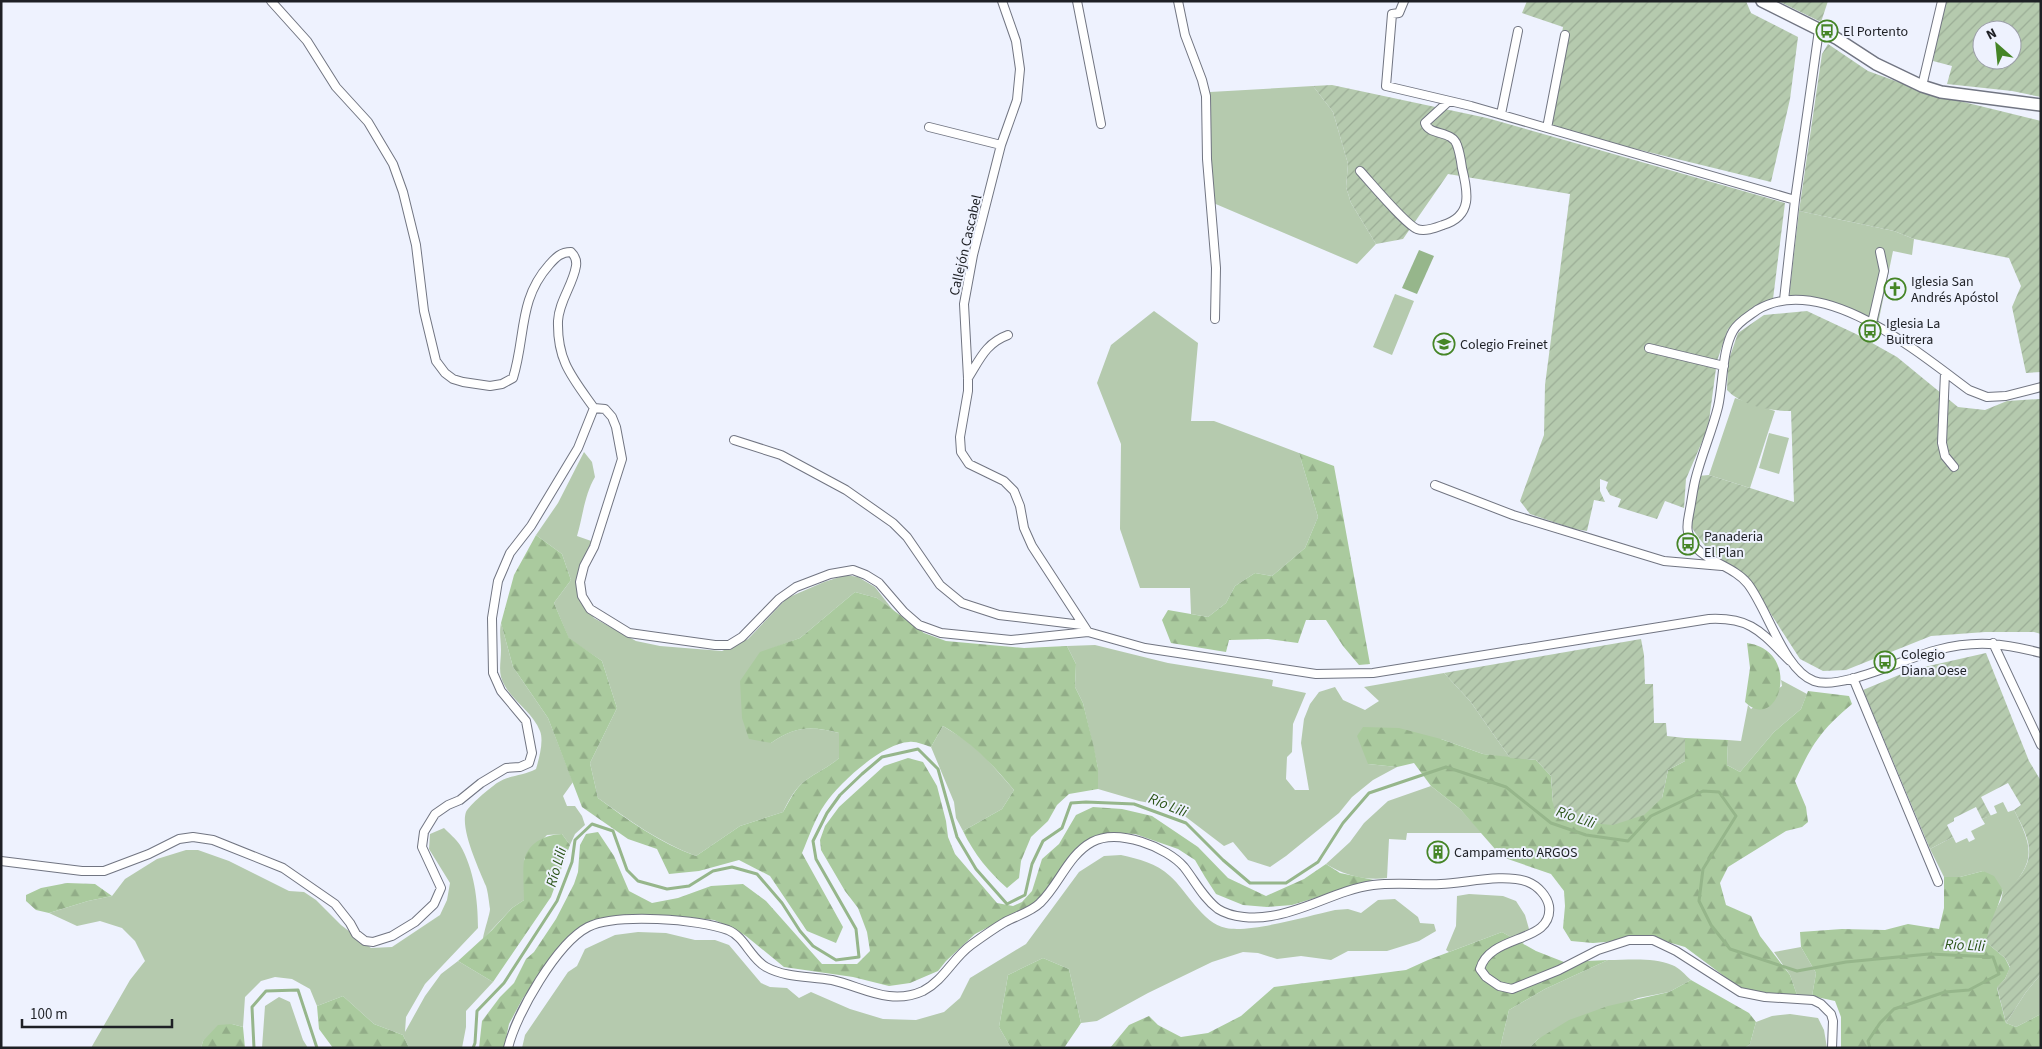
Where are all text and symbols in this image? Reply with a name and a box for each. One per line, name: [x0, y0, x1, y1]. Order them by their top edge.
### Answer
bus stop icon: El Portento: [1815, 19, 1839, 43]
north arrow: [1972, 20, 2022, 70]
place label: El Portento: [1843, 22, 1908, 42]
text: N: [1983, 23, 2000, 45]
street label: Callejón Cascabel: [945, 192, 987, 298]
place label: Iglesia San Andrés Apóstol: [1911, 272, 1999, 308]
church icon: Iglesia San Andrés Apóstol: [1883, 277, 1907, 301]
place label: Iglesia La Buitrera: [1886, 314, 1940, 350]
bus stop icon: Iglesia La Buitrera: [1858, 319, 1882, 343]
school or university icon: Colegio Freinet: [1432, 332, 1456, 356]
place label: Colegio Freinet: [1460, 335, 1548, 355]
place label: Panaderia El Plan: [1704, 527, 1763, 563]
bus stop icon: Panaderia El Plan: [1676, 532, 1700, 556]
place label: Colegio Diana Oese: [1901, 645, 1967, 681]
bus stop icon: Colegio Diana Oese: [1873, 650, 1897, 674]
water label: Río Lili: [1145, 788, 1191, 823]
water label: Río Lili: [1553, 801, 1599, 834]
building icon: Campamento ARGOS: [1426, 840, 1450, 864]
place label: Campamento ARGOS: [1454, 843, 1577, 863]
water label: Río Lili: [541, 844, 572, 889]
water label: Río Lili: [1944, 934, 1986, 957]
scale bar: [22, 996, 172, 1028]
text: 100 m: [30, 1004, 68, 1025]

